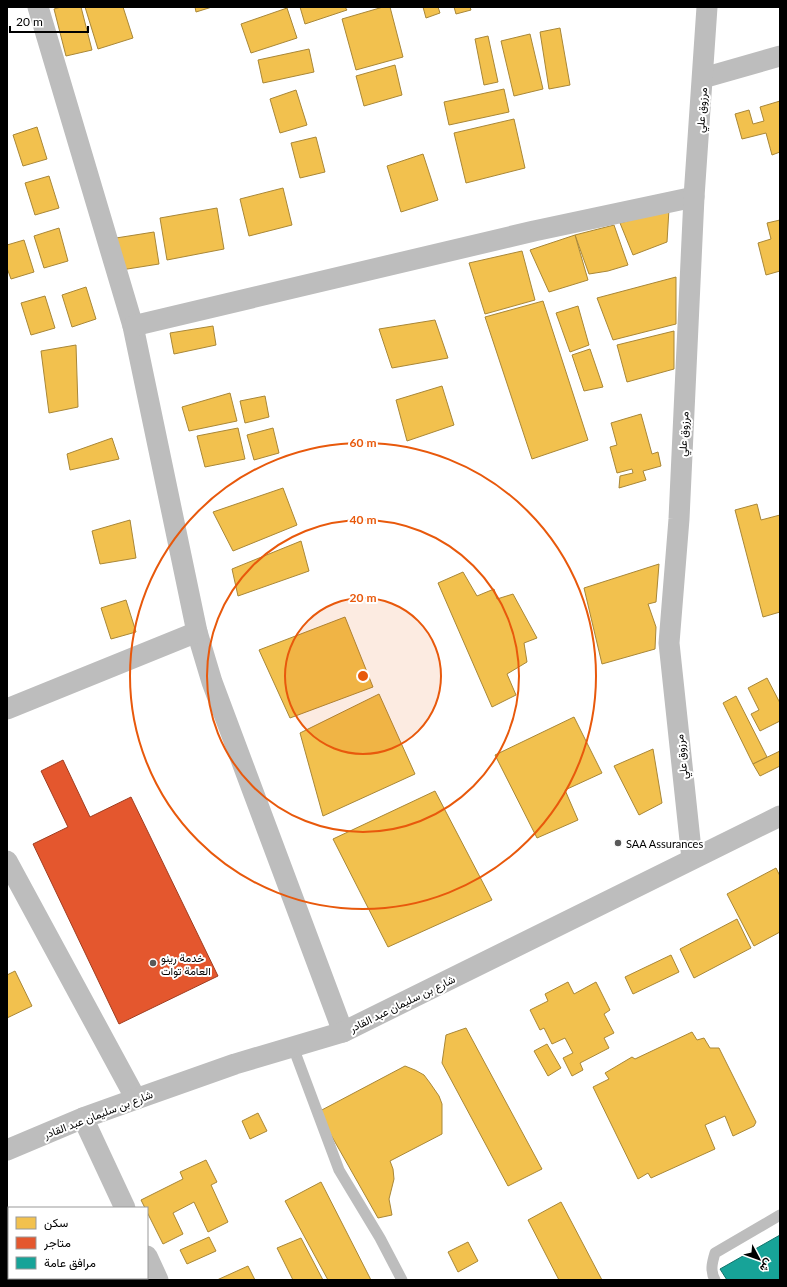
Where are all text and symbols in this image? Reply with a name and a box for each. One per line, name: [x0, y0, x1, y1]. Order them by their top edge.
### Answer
scale bar: [10, 8, 88, 34]
text: 20 m: [16, 14, 43, 29]
street label: مرزوق علي: [693, 87, 713, 133]
street label: مرزوق علي: [675, 411, 695, 457]
text: 60 m: [350, 435, 376, 450]
text: 40 m: [350, 512, 376, 527]
text: 20 m: [350, 590, 376, 605]
centre of rings: [356, 669, 370, 683]
street label: مرزوق علي: [672, 733, 694, 780]
place label: SAA Assurances: [626, 837, 703, 850]
marker: SAA Assurances: [613, 838, 623, 848]
place label: خدمة رينو العامة توات: [161, 951, 211, 978]
marker: خدمة رينو العامة توات: [148, 958, 158, 968]
street label: شارع بن سليمان عبد القادر: [346, 972, 458, 1036]
street label: شارع بن سليمان عبد القادر: [41, 1087, 155, 1143]
legend: [8, 1207, 148, 1279]
text: سكن: [44, 1215, 68, 1231]
text: متاجر: [43, 1235, 71, 1251]
north arrow: [739, 1239, 779, 1279]
text: مرافق عامة: [44, 1255, 96, 1271]
text: ش: [757, 1256, 776, 1275]

